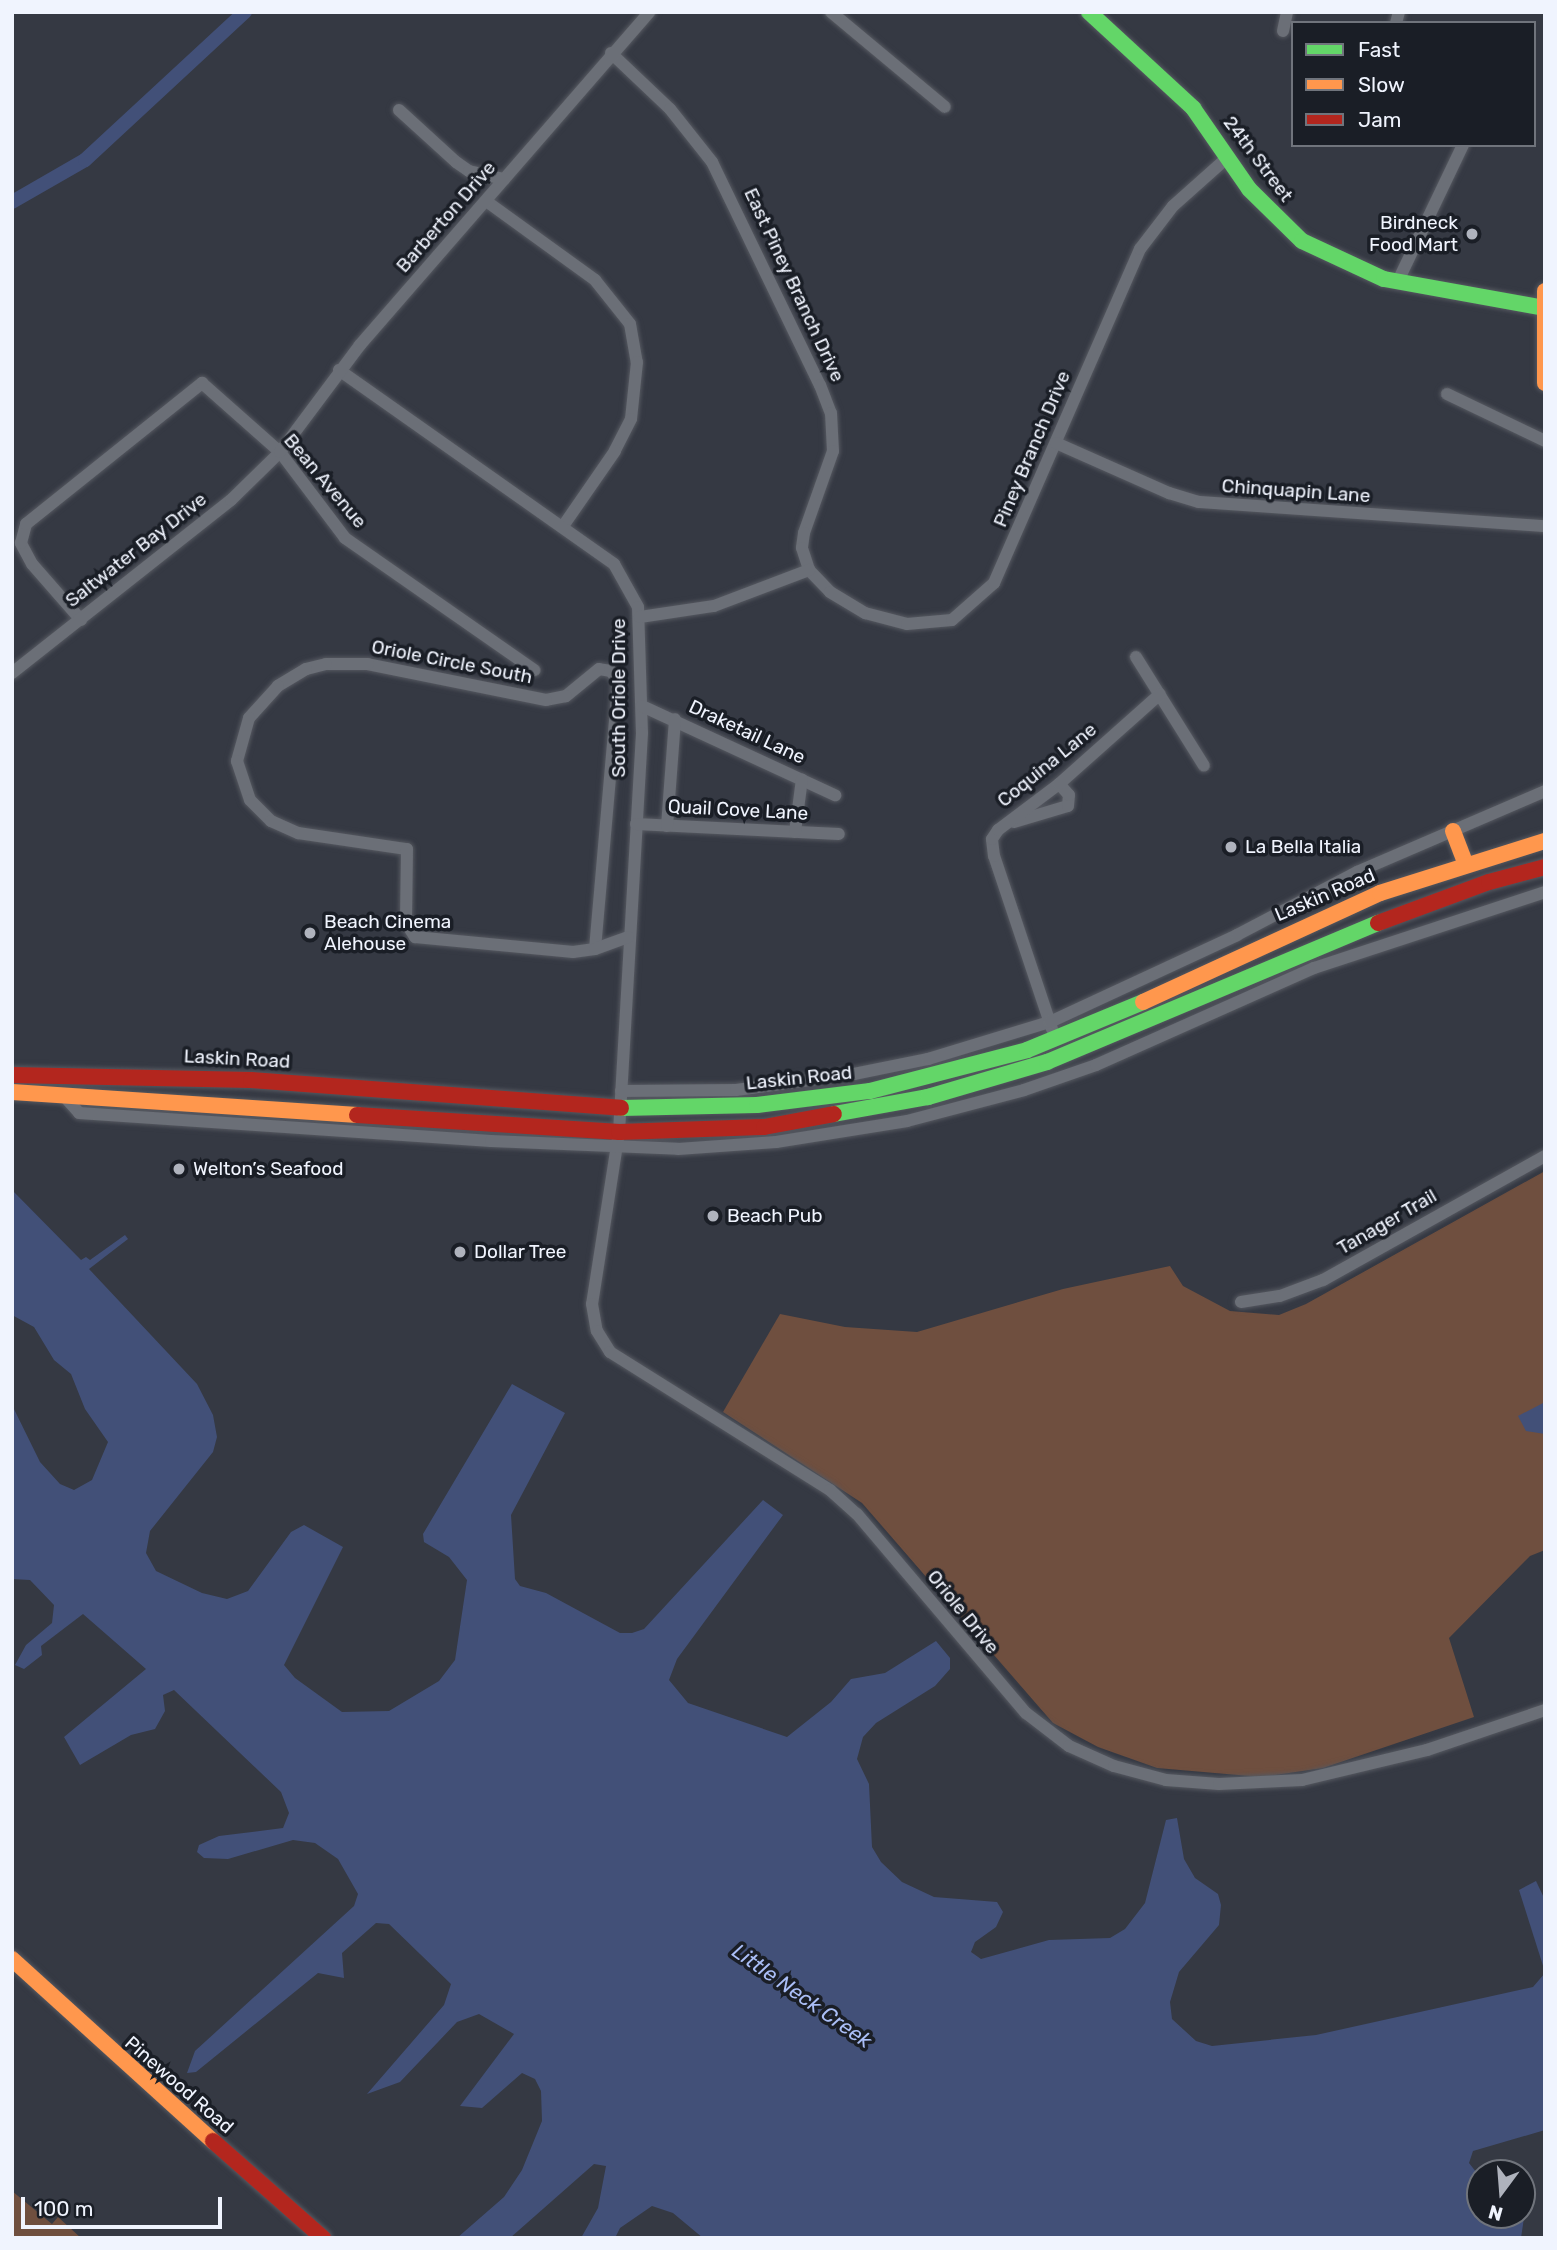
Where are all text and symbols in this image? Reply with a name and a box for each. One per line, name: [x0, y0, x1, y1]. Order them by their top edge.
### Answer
legend: [1291, 21, 1536, 147]
text: Fast: [1358, 37, 1400, 62]
text: Slow: [1358, 72, 1405, 97]
text: Jam: [1358, 107, 1402, 132]
street label: 24th Street: [1218, 112, 1298, 206]
street label: Barberton Drive: [392, 157, 500, 277]
street label: East Piney Branch Drive: [739, 184, 849, 386]
place label: Birdneck Food Mart: [1369, 212, 1458, 256]
marker: Birdneck Food Mart: [1464, 226, 1480, 242]
street label: Piney Branch Drive: [989, 367, 1075, 531]
street label: Bean Avenue: [279, 429, 371, 533]
street label: Chinquapin Lane: [1221, 474, 1371, 508]
street label: Saltwater Bay Drive: [61, 488, 211, 612]
street label: South Oriole Drive: [608, 618, 630, 778]
street label: Oriole Circle South: [370, 635, 534, 689]
street label: Draketail Lane: [685, 695, 809, 769]
street label: Coquina Lane: [993, 718, 1101, 812]
street label: Quail Cove Lane: [667, 795, 809, 825]
place label: La Bella Italia: [1245, 836, 1361, 858]
marker: La Bella Italia: [1223, 839, 1239, 855]
street label: Laskin Road: [1272, 864, 1378, 926]
place label: Beach Cinema Alehouse: [324, 911, 451, 955]
marker: Beach Cinema Alehouse: [302, 925, 318, 941]
street label: Laskin Road: [183, 1045, 291, 1073]
street label: Laskin Road: [745, 1061, 853, 1095]
place label: Welton’s Seafood: [193, 1158, 343, 1180]
marker: Welton’s Seafood: [171, 1161, 187, 1177]
street label: Tanager Trail: [1333, 1184, 1441, 1260]
place label: Beach Pub: [727, 1205, 822, 1227]
marker: Beach Pub: [705, 1208, 721, 1224]
place label: Dollar Tree: [474, 1241, 567, 1263]
marker: Dollar Tree: [452, 1244, 468, 1260]
street label: Oriole Drive: [922, 1565, 1004, 1659]
water label: Little Neck Creek: [727, 1938, 877, 2054]
street label: Pinewood Road: [120, 2032, 238, 2138]
north arrow: [1466, 2159, 1536, 2229]
scale bar: [24, 2184, 226, 2228]
text: 100 m: [34, 2196, 93, 2221]
text: N: [1486, 2200, 1505, 2226]

